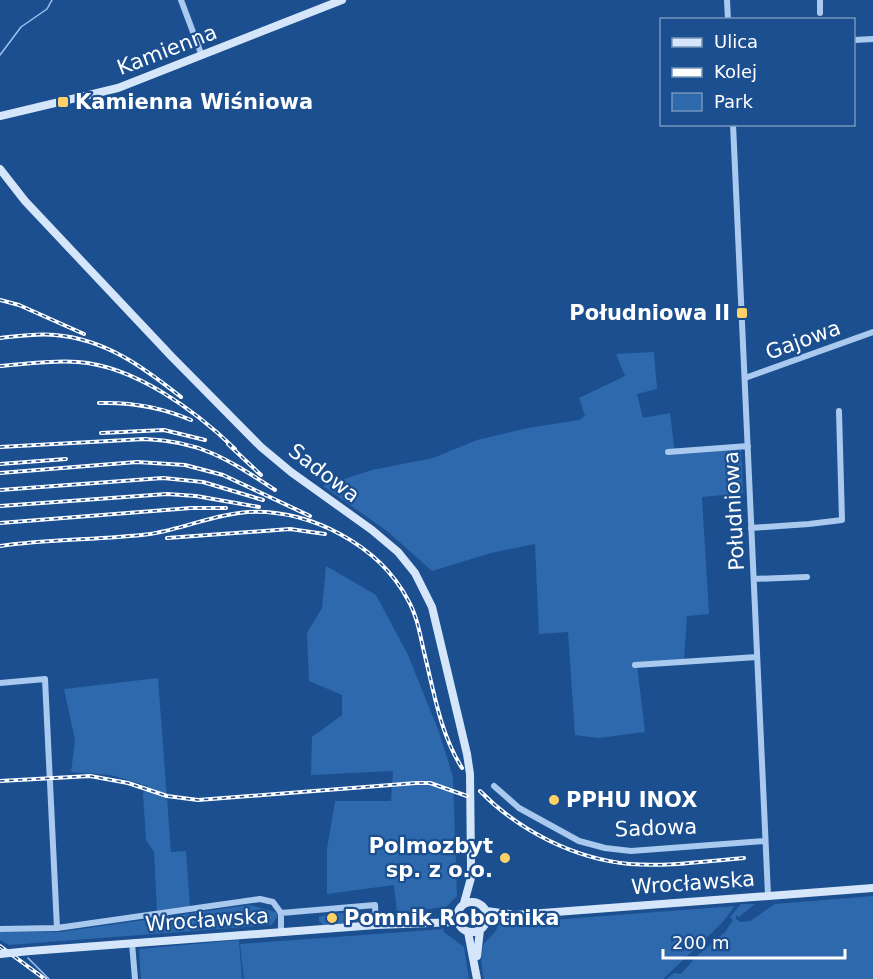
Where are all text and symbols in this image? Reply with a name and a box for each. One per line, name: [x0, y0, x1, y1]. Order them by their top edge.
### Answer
legend: [660, 18, 855, 126]
street label: Kamienna: [114, 20, 220, 80]
text: Ulica: [714, 31, 758, 52]
text: Kolej: [714, 61, 757, 82]
place label: Kamienna Wiśniowa: [75, 90, 313, 114]
text: Park: [714, 91, 753, 112]
marker: Kamienna Wiśniowa: [56, 95, 70, 109]
place label: Południowa II: [569, 301, 730, 325]
marker: Południowa II: [735, 306, 749, 320]
street label: Gajowa: [762, 315, 844, 365]
street label: Sadowa: [284, 439, 364, 507]
street label: Południowa: [719, 451, 749, 571]
place label: PPHU INOX: [566, 788, 697, 812]
marker: PPHU INOX: [547, 793, 561, 807]
street label: Sadowa: [614, 815, 698, 841]
place label: Polmozbyt sp. z o.o.: [369, 834, 493, 882]
marker: Polmozbyt sp. z o.o.: [498, 851, 512, 865]
street label: Wrocławska: [630, 867, 756, 899]
street label: Wrocławska: [144, 904, 270, 936]
place label: Pomnik Robotnika: [344, 906, 560, 930]
marker: Pomnik Robotnika: [325, 911, 339, 925]
scale bar: [663, 922, 844, 960]
text: 200 m: [672, 932, 730, 953]

